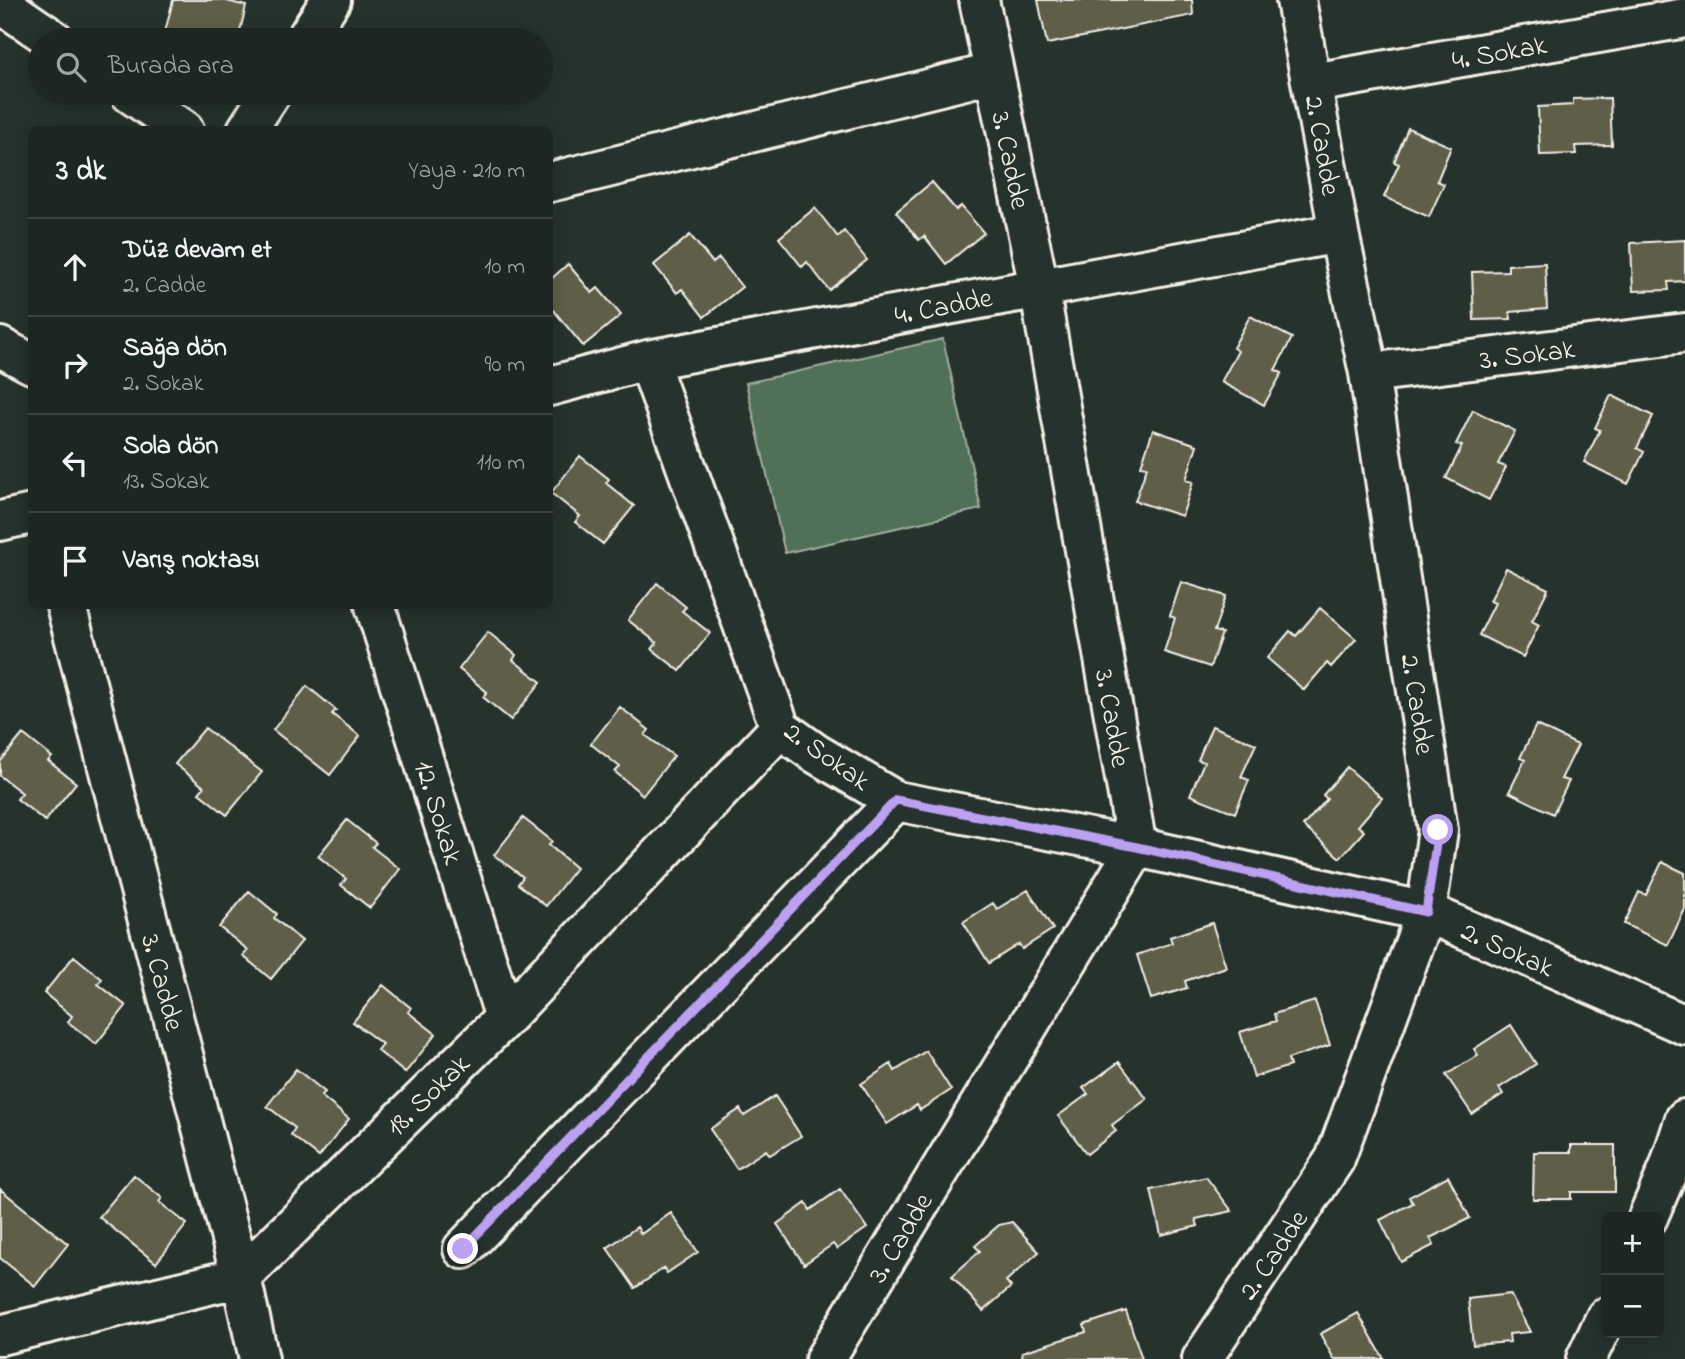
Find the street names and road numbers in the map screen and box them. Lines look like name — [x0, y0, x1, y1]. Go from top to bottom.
street label: 4. Sokak — [1449, 26, 1551, 83]
street label: 2. Cadde — [1292, 92, 1350, 199]
street label: 3. Cadde — [978, 108, 1039, 214]
street label: 4. Cadde — [891, 279, 996, 338]
street label: 3. Sokak — [1477, 330, 1578, 383]
street label: 2. Cadde — [1387, 651, 1444, 758]
street label: 3. Cadde — [1082, 666, 1139, 771]
street label: 2. Sokak — [774, 713, 878, 803]
street label: 12. Sokak — [401, 756, 472, 871]
street label: 2. Sokak — [1453, 913, 1560, 990]
street label: 3. Cadde — [128, 930, 193, 1036]
street label: 18. Sokak — [378, 1045, 481, 1147]
street label: 3. Cadde — [859, 1186, 945, 1292]
street label: 2. Cadde — [1230, 1202, 1320, 1309]

